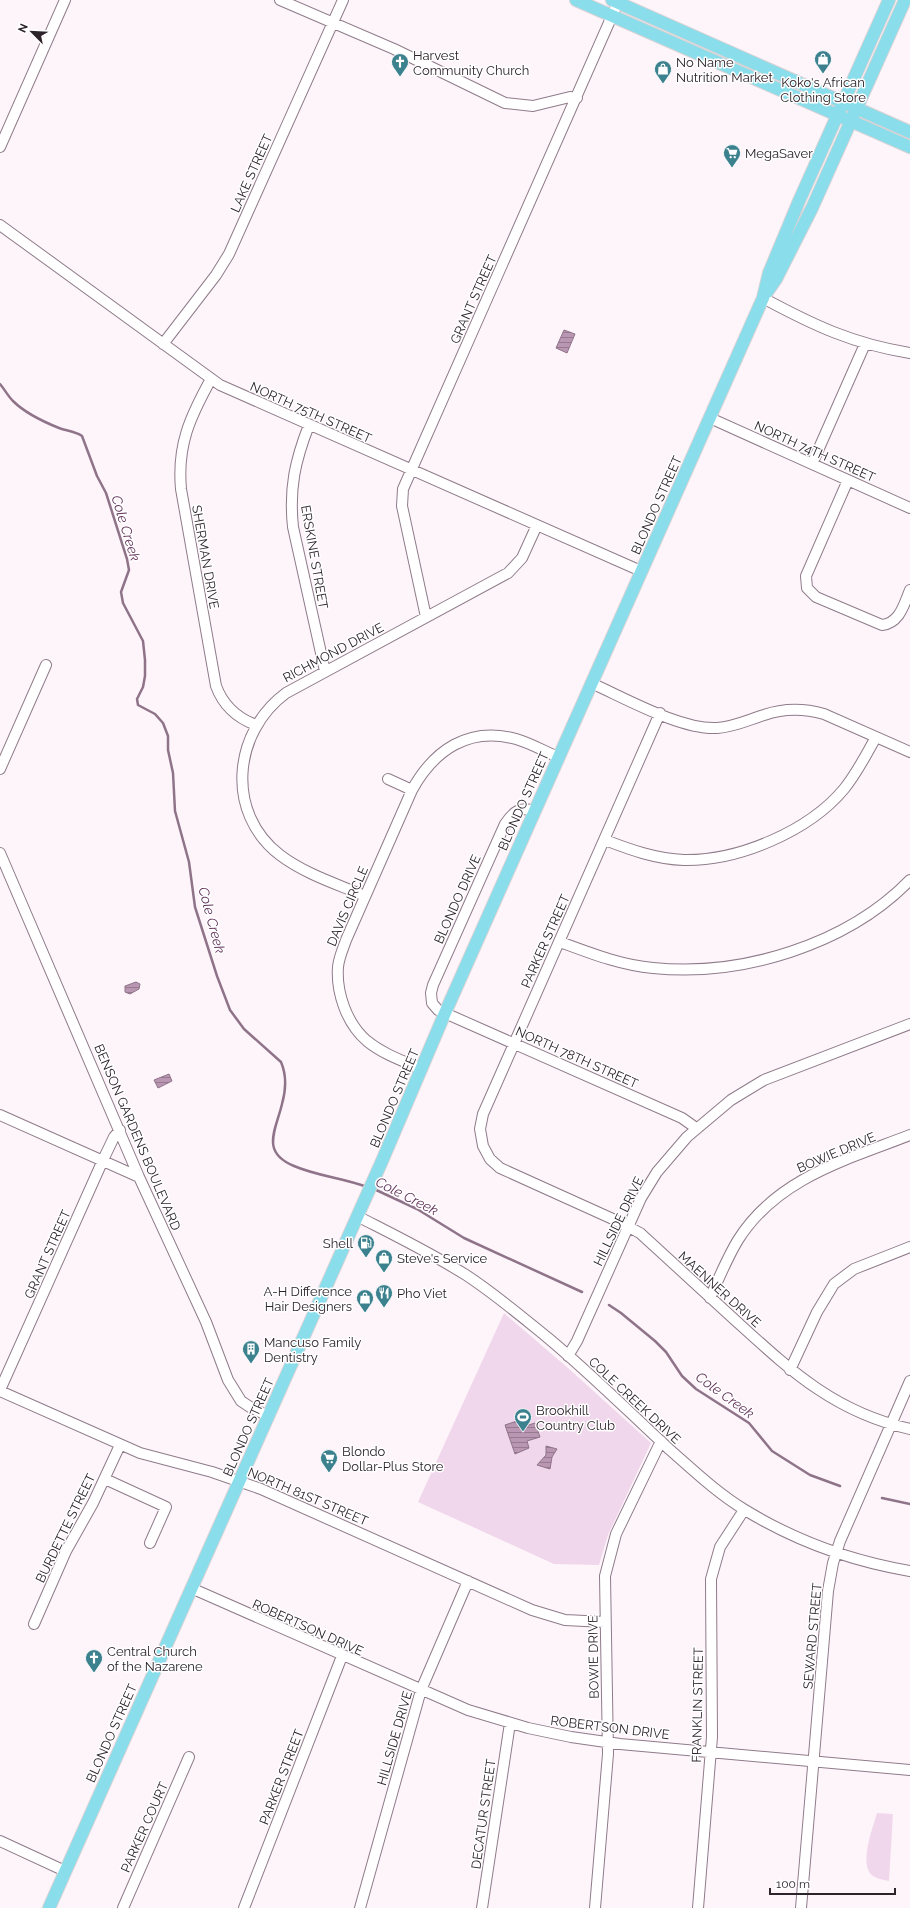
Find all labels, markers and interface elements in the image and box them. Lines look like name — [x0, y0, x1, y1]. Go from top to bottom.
north arrow — [12, 12, 52, 52]
text: N — [16, 22, 31, 35]
place label: Harvest Community Church — [413, 48, 529, 78]
shop icon: Koko's African Clothing Store — [813, 49, 833, 74]
church icon: Harvest Community Church — [390, 52, 410, 77]
place label: No Name Nutrition Market — [676, 55, 773, 85]
shop icon: No Name Nutrition Market — [653, 59, 673, 84]
place label: Koko's African Clothing Store — [780, 75, 866, 105]
street label: LAKE STREET — [228, 132, 275, 215]
supermarket icon: MegaSaver — [722, 143, 742, 168]
place label: MegaSaver — [745, 146, 813, 161]
street label: GRANT STREET — [447, 252, 500, 346]
street label: NORTH 75TH STREET — [248, 379, 374, 446]
street label: NORTH 74TH STREET — [752, 418, 878, 485]
street label: BLONDO STREET — [628, 454, 685, 557]
water label: Cole Creek — [108, 493, 144, 563]
street label: SHERMAN DRIVE — [189, 504, 222, 610]
street label: ERSKINE STREET — [298, 504, 331, 610]
street label: RICHMOND DRIVE — [280, 620, 386, 685]
street label: BLONDO STREET — [495, 750, 552, 853]
street label: BLONDO DRIVE — [431, 852, 484, 946]
street label: DAVIS CIRCLE — [324, 864, 371, 948]
water label: Cole Creek — [195, 885, 229, 955]
street label: PARKER STREET — [518, 892, 573, 990]
street label: NORTH 78TH STREET — [513, 1024, 640, 1091]
street label: BENSON GARDENS BOULEVARD — [91, 1042, 184, 1233]
street label: BLONDO STREET — [367, 1046, 422, 1150]
street label: BOWIE DRIVE — [795, 1129, 878, 1176]
water label: Cole Creek — [373, 1173, 441, 1219]
street label: HILLSIDE DRIVE — [590, 1174, 647, 1268]
street label: GRANT STREET — [21, 1207, 74, 1301]
fuel station icon: Shell — [356, 1233, 376, 1258]
place label: Shell — [323, 1236, 353, 1251]
shop icon: Steve's Service — [374, 1248, 394, 1273]
street label: MAENNER DRIVE — [675, 1248, 764, 1330]
place label: Steve's Service — [397, 1251, 488, 1266]
restaurant icon: Pho Viet — [374, 1283, 394, 1308]
place label: A-H Difference Hair Designers — [263, 1284, 352, 1314]
place label: Pho Viet — [397, 1286, 448, 1301]
shop icon: A-H Difference Hair Designers — [355, 1288, 375, 1313]
place label: Mancuso Family Dentistry — [264, 1335, 361, 1365]
building icon: Mancuso Family Dentistry — [241, 1339, 261, 1364]
street label: COLE CREEK DRIVE — [586, 1354, 684, 1447]
water label: Cole Creek — [693, 1369, 758, 1422]
street label: BLONDO STREET — [220, 1376, 277, 1479]
place label: Brookhill Country Club — [536, 1403, 615, 1433]
sports icon: Brookhill Country Club — [513, 1407, 533, 1432]
place label: Blondo Dollar-Plus Store — [342, 1444, 444, 1474]
supermarket icon: Blondo Dollar-Plus Store — [319, 1448, 339, 1473]
street label: NORTH 81ST STREET — [245, 1464, 370, 1529]
street label: BURDETTE STREET — [33, 1471, 98, 1585]
street label: SEWARD STREET — [800, 1582, 825, 1690]
street label: ROBERTSON DRIVE — [250, 1596, 366, 1659]
street label: BOWIE DRIVE — [585, 1615, 602, 1699]
place label: Central Church of the Nazarene — [107, 1644, 203, 1674]
street label: FRANKLIN STREET — [689, 1647, 706, 1763]
church icon: Central Church of the Nazarene — [84, 1648, 104, 1673]
street label: BLONDO STREET — [83, 1682, 140, 1785]
street label: HILLSIDE DRIVE — [374, 1689, 415, 1787]
street label: ROBERTSON DRIVE — [550, 1713, 670, 1742]
street label: PARKER STREET — [256, 1727, 307, 1827]
street label: DECATUR STREET — [468, 1758, 499, 1870]
street label: PARKER COURT — [118, 1780, 171, 1875]
scale bar — [770, 1870, 895, 1896]
text: 100 m — [776, 1877, 810, 1891]

